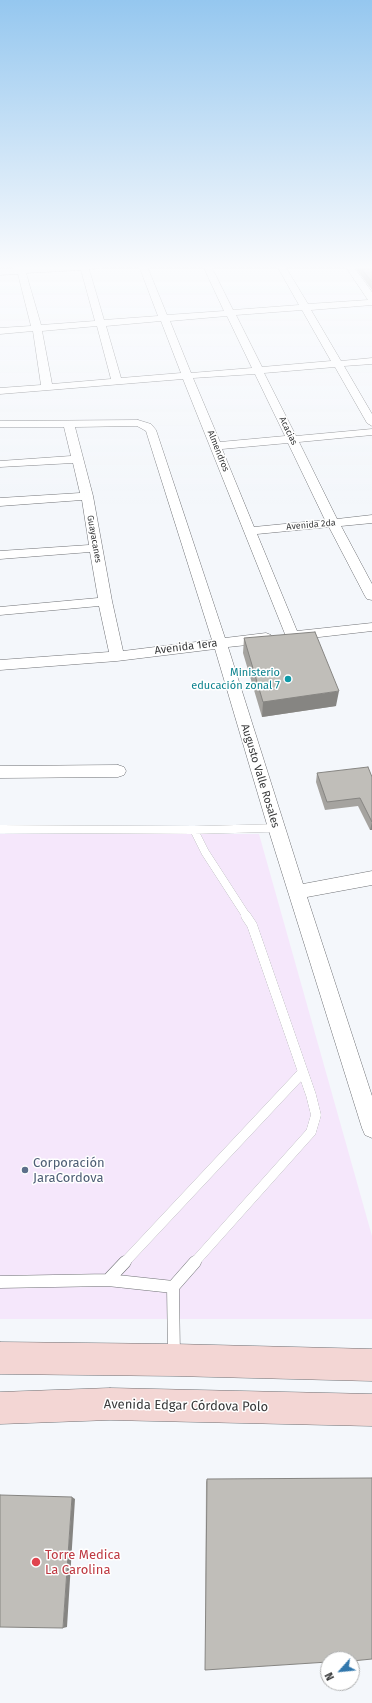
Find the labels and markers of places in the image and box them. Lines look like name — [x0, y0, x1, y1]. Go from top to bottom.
place label: Ministerio educación zonal 7 — [191, 666, 280, 692]
marker: Ministerio educación zonal 7 — [283, 674, 293, 684]
place label: Corporación JaraCordova — [33, 1155, 105, 1186]
marker: Corporación JaraCordova — [20, 1165, 30, 1175]
place label: Torre Medica La Carolina — [45, 1547, 121, 1578]
marker: Torre Medica La Carolina — [30, 1556, 42, 1568]

